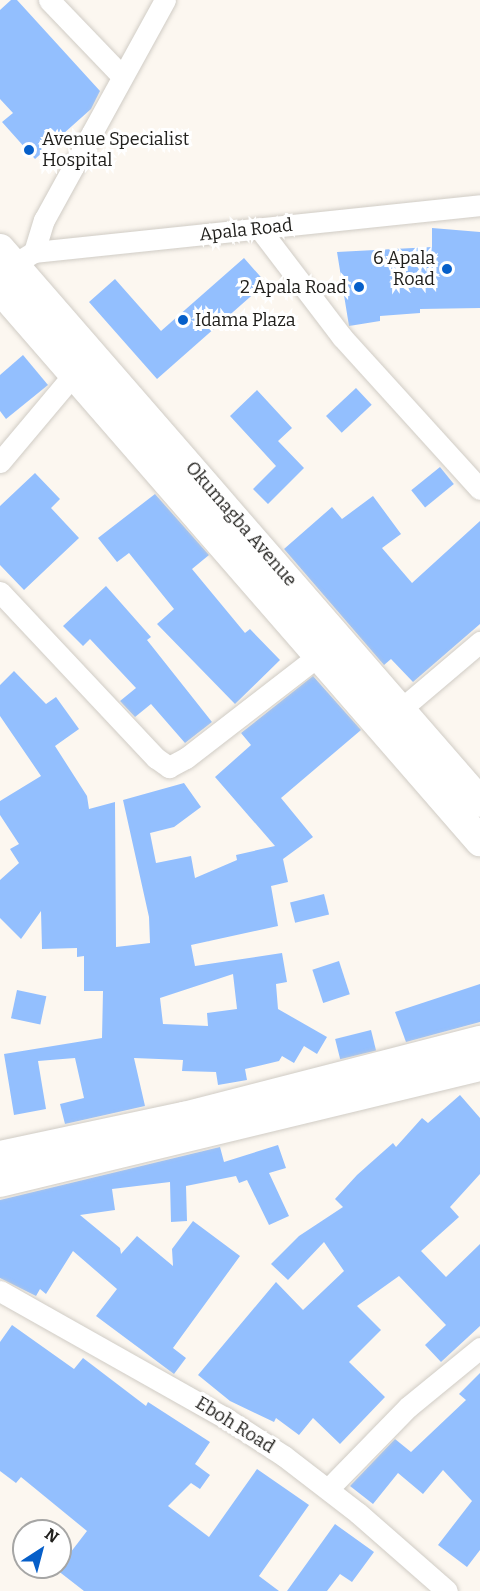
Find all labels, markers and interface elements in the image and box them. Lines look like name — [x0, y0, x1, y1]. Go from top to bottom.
place label: Avenue Specialist Hospital — [42, 129, 189, 172]
marker: Avenue Specialist Hospital — [20, 141, 38, 159]
street label: Apala Road — [198, 214, 294, 246]
place label: 6 Apala Road — [373, 248, 435, 290]
marker: 6 Apala Road — [440, 262, 454, 276]
place label: 2 Apala Road — [240, 276, 347, 298]
marker: 2 Apala Road — [352, 280, 366, 294]
place label: Idama Plaza — [195, 309, 296, 331]
marker: Idama Plaza — [176, 313, 190, 327]
street label: Okumagba Avenue — [181, 457, 301, 591]
street label: Eboh Road — [192, 1392, 278, 1458]
north arrow — [12, 1519, 72, 1579]
text: N — [41, 1524, 62, 1547]

